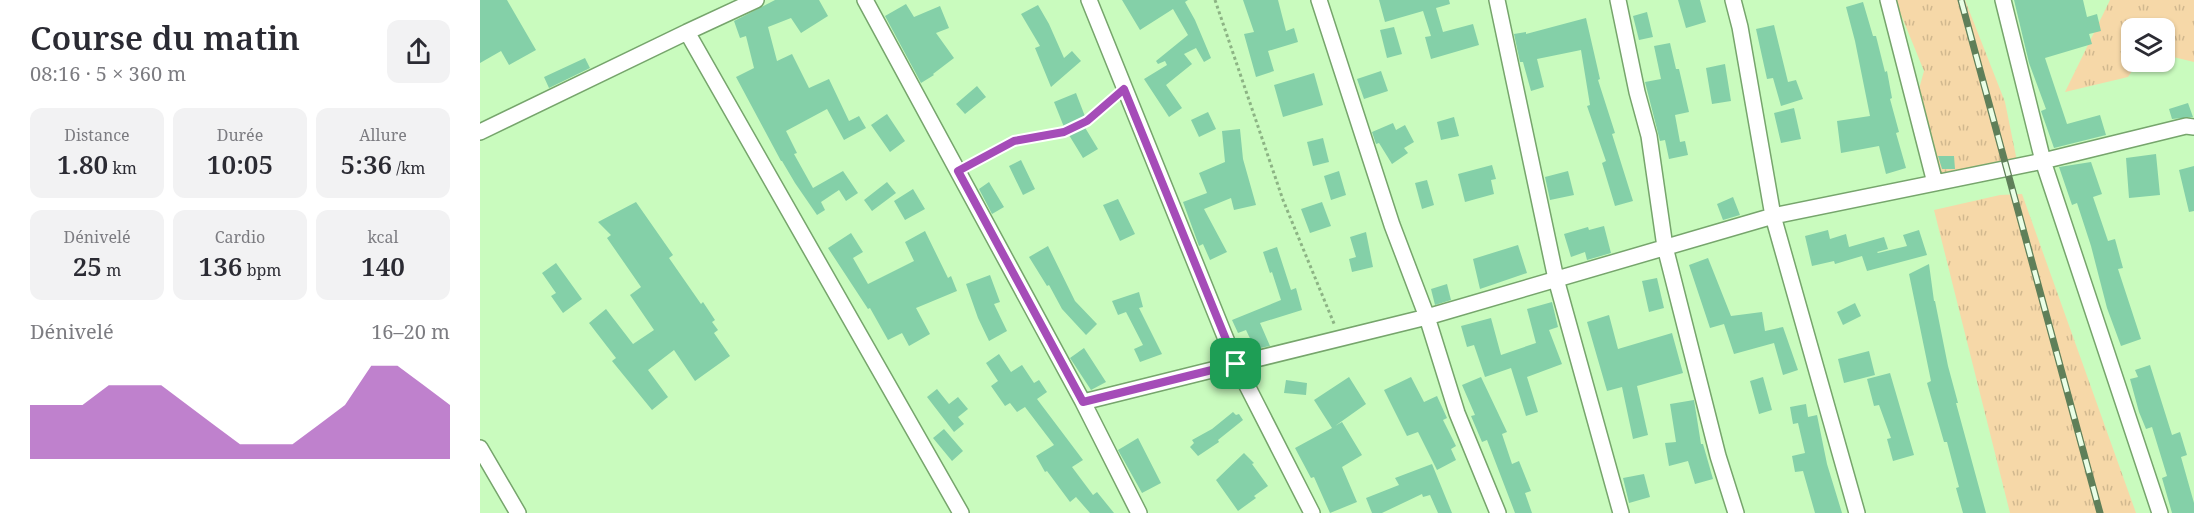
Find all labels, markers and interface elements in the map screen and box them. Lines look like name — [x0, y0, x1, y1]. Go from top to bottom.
text: Course du matin — [30, 15, 300, 60]
map controls — [2121, 18, 2175, 72]
button: layers — [2121, 18, 2175, 72]
button: share — [387, 20, 450, 83]
text: 08:16 · 5 × 360 m — [30, 60, 186, 87]
text: Distance — [64, 124, 130, 146]
text: Durée — [217, 124, 263, 146]
text: Allure — [359, 124, 407, 146]
text: 1.80 — [57, 146, 108, 182]
text: 10:05 — [207, 146, 273, 182]
text: 5:36 — [341, 146, 392, 182]
text: km — [108, 157, 137, 179]
text: /km — [392, 157, 425, 179]
text: Dénivelé — [64, 226, 130, 248]
text: Cardio — [215, 226, 265, 248]
text: kcal — [368, 226, 398, 248]
text: 25 — [73, 248, 102, 284]
text: 136 — [199, 248, 242, 284]
text: 140 — [361, 248, 405, 284]
text: m — [102, 259, 121, 281]
text: bpm — [242, 259, 281, 281]
text: Dénivelé — [30, 318, 114, 345]
text: 16–20 m — [371, 318, 450, 345]
pin — [1210, 338, 1261, 389]
icon: arrive — [1219, 347, 1252, 380]

